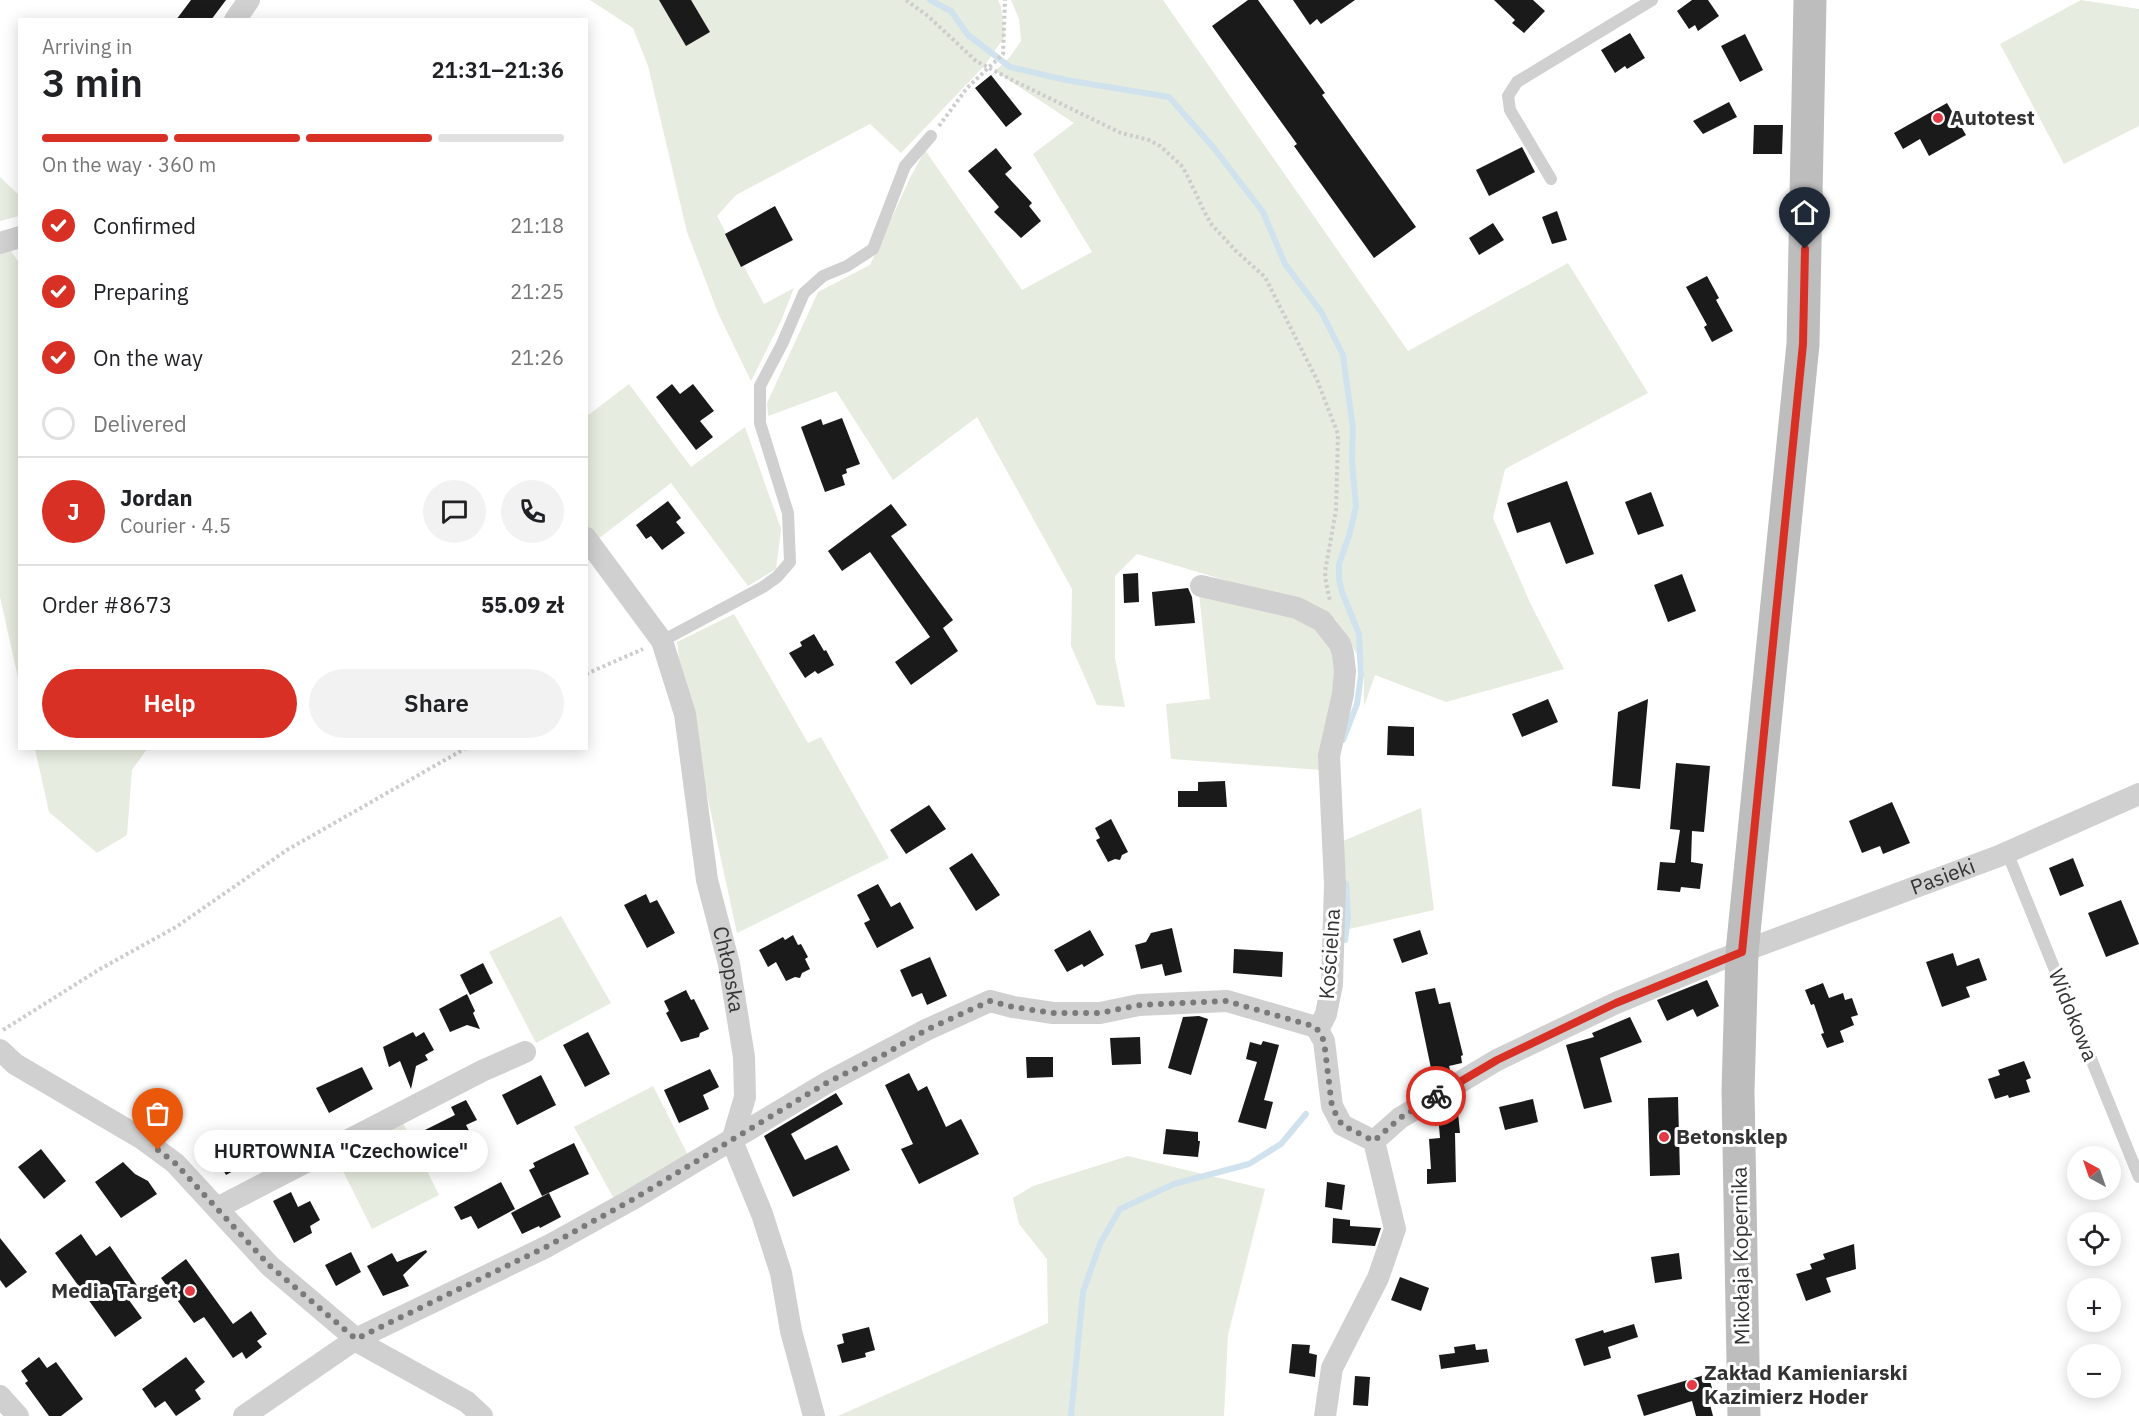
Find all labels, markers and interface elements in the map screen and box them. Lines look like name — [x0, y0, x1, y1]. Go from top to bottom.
text: Arriving in — [42, 33, 132, 60]
text: 21:31–21:36 — [431, 55, 564, 84]
text: 3 min — [42, 57, 143, 108]
place label: Autotest — [1950, 103, 2035, 131]
marker: Autotest — [1931, 111, 1945, 125]
text: On the way · 360 m — [42, 151, 216, 178]
pin — [1779, 187, 1830, 249]
icon: home — [1788, 196, 1821, 229]
icon: check — [42, 209, 75, 242]
text: Confirmed — [93, 211, 196, 240]
text: 21:18 — [510, 212, 564, 239]
icon: check — [42, 275, 75, 308]
text: Preparing — [93, 277, 188, 306]
text: 21:25 — [510, 278, 564, 305]
icon: check — [42, 341, 75, 374]
text: On the way — [93, 343, 203, 372]
text: 21:26 — [510, 344, 564, 371]
text: Delivered — [93, 409, 187, 438]
button: chat — [423, 480, 486, 543]
button: phone — [501, 480, 564, 543]
text: Jordan — [120, 483, 193, 512]
text: J — [67, 497, 80, 526]
text: Courier · 4.5 — [120, 512, 231, 539]
text: Order #8673 — [42, 590, 172, 619]
text: 55.09 zł — [481, 590, 564, 619]
button: Help — [42, 669, 297, 738]
button: Share — [309, 669, 564, 738]
street label: Pasieki — [1906, 851, 1979, 901]
street label: Kościelna — [1312, 908, 1346, 1000]
street label: Chłopska — [707, 923, 752, 1014]
street label: Widokowa — [2043, 964, 2105, 1065]
courier — [1406, 1066, 1466, 1126]
icon: bike — [1420, 1080, 1453, 1113]
pin — [132, 1088, 183, 1150]
icon: bag — [141, 1097, 174, 1130]
place label: Betonsklep — [1676, 1122, 1788, 1150]
callout: HURTOWNIA "Czechowice" — [194, 1129, 488, 1171]
marker: Betonsklep — [1657, 1130, 1671, 1144]
text: HURTOWNIA "Czechowice" — [214, 1137, 468, 1164]
north arrow — [2067, 1146, 2121, 1200]
map controls — [2067, 1146, 2121, 1398]
street label: Mikołaja Kopernika — [1724, 1167, 1756, 1346]
button: locate — [2067, 1212, 2121, 1266]
place label: Media Target — [51, 1276, 178, 1304]
button: + — [2067, 1278, 2121, 1332]
marker: Media Target — [183, 1284, 197, 1298]
button: − — [2067, 1344, 2121, 1398]
place label: Zakład Kamieniarski Kazimierz Hoder — [1704, 1358, 1908, 1410]
marker: Zakład Kamieniarski Kazimierz Hoder — [1685, 1378, 1699, 1392]

